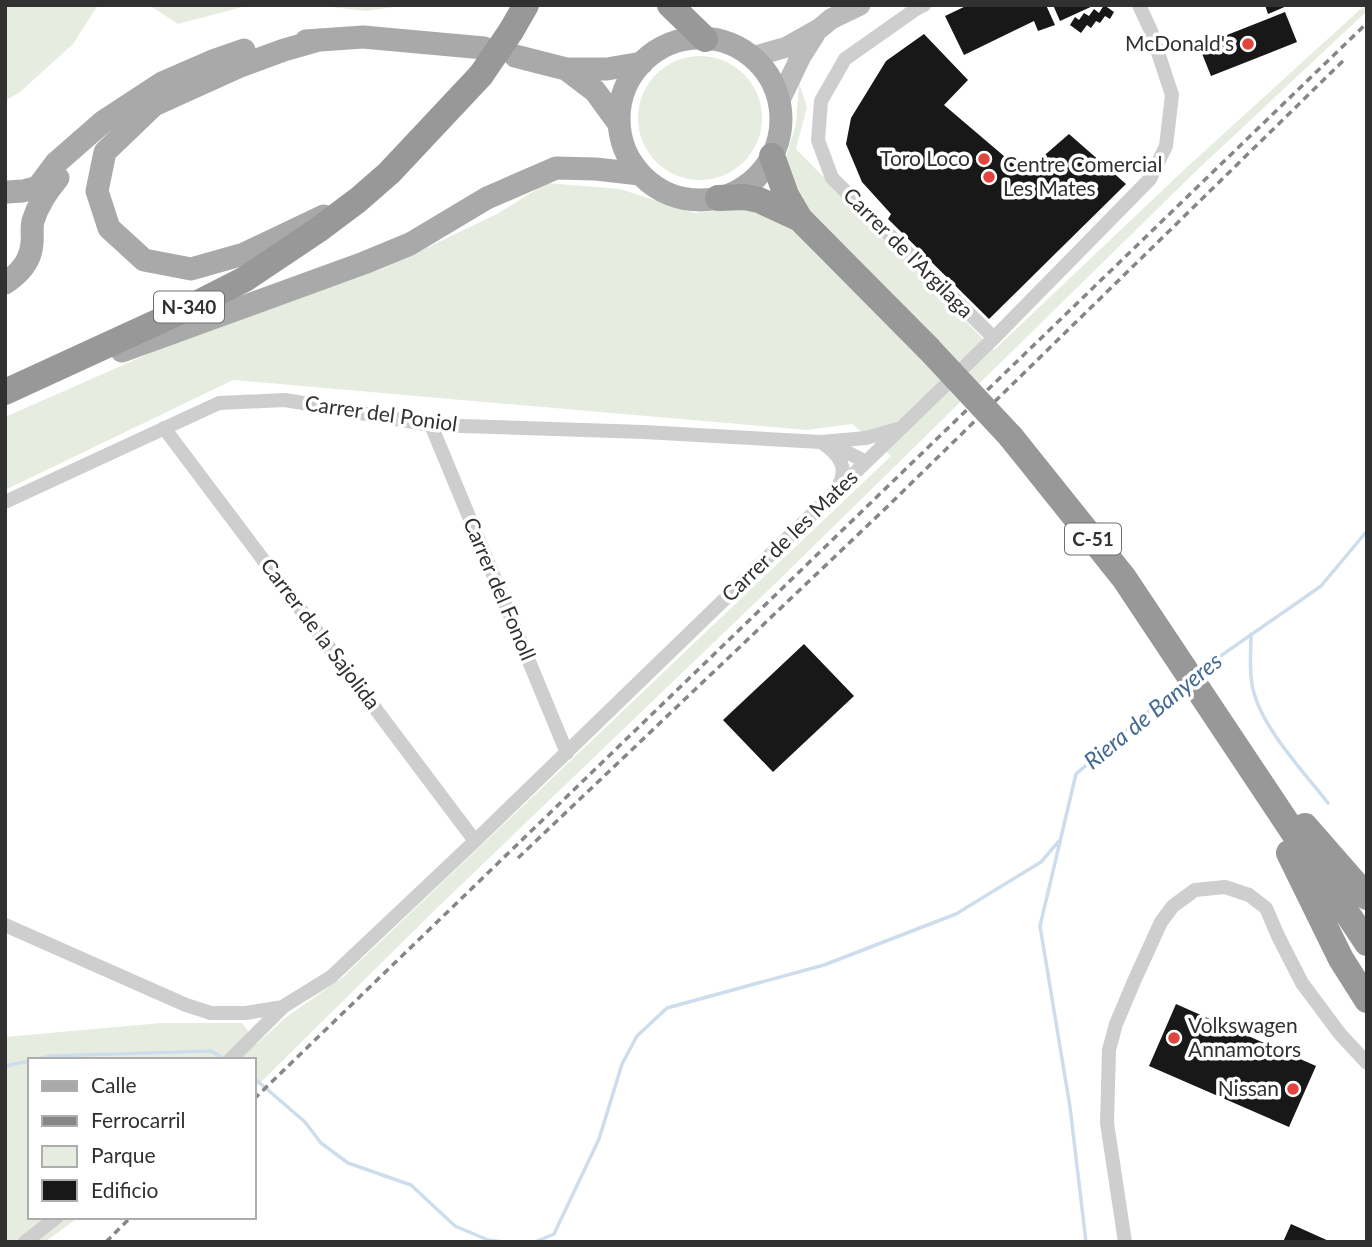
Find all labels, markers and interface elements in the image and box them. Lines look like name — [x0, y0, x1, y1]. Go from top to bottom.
place label: McDonald's — [1125, 30, 1234, 55]
marker: McDonald's — [1240, 36, 1256, 52]
place label: Toro Loco — [880, 145, 970, 170]
marker: Toro Loco — [976, 151, 992, 167]
place label: Centre Comercial Les Mates — [1003, 151, 1162, 200]
marker: Centre Comercial Les Mates — [981, 169, 997, 185]
street label: Carrer de l'Argilaga — [839, 182, 979, 322]
road number: N-340 — [154, 292, 224, 322]
street label: Carrer del Poniol — [303, 389, 459, 436]
street label: Carrer de les Mates — [716, 464, 862, 606]
street label: Carrer del Fonoll — [459, 513, 542, 664]
road number: C-51 — [1065, 524, 1121, 554]
street label: Carrer de la Sajolida — [256, 553, 386, 714]
water label: Riera de Banyeres — [1078, 646, 1227, 774]
place label: Volkswagen Annamotors — [1188, 1012, 1301, 1061]
marker: Volkswagen Annamotors — [1166, 1030, 1182, 1046]
legend — [28, 1058, 256, 1219]
text: Calle — [91, 1072, 136, 1097]
place label: Nissan — [1218, 1075, 1279, 1100]
marker: Nissan — [1285, 1081, 1301, 1097]
text: Ferrocarril — [91, 1107, 186, 1132]
text: Parque — [91, 1142, 156, 1167]
text: Edificio — [91, 1177, 159, 1202]

